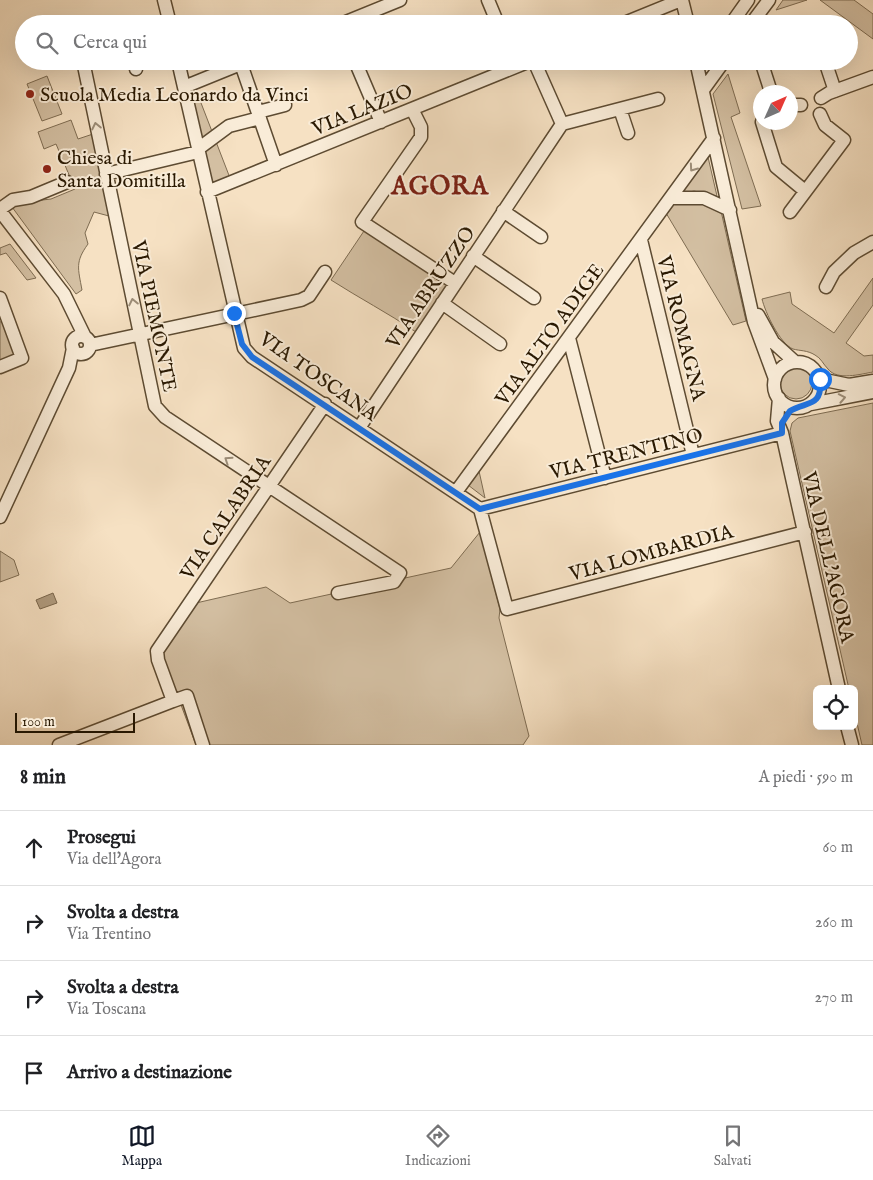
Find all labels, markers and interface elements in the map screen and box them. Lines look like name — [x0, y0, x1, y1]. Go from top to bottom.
search box — [15, 15, 858, 70]
icon: search — [33, 29, 61, 57]
text: Cerca qui — [73, 31, 147, 55]
street label: VIA LAZIO — [308, 79, 417, 142]
place label: Scuola Media Leonardo da Vinci — [40, 83, 309, 108]
north arrow — [753, 85, 798, 130]
marker: Scuola Media Leonardo da Vinci — [24, 88, 36, 100]
one-way arrow — [91, 121, 102, 130]
place label: Chiesa di Santa Domitilla — [57, 146, 186, 194]
one-way arrow — [690, 162, 699, 172]
marker: Chiesa di Santa Domitilla — [41, 163, 53, 175]
district label: AGORA — [390, 171, 489, 203]
street label: VIA ABRUZZO — [381, 222, 481, 355]
street label: VIA PIEMONTE — [125, 237, 182, 394]
street label: VIA ROMAGNA — [650, 252, 711, 404]
street label: VIA ALTO ADIGE — [490, 259, 610, 412]
one-way arrow — [128, 298, 139, 307]
route end — [223, 302, 246, 325]
street label: VIA TOSCANA — [253, 327, 383, 428]
route start — [809, 368, 832, 391]
one-way arrow — [837, 393, 846, 403]
street label: VIA TRENTINO — [546, 423, 706, 486]
street label: VIA CALABRIA — [175, 450, 278, 586]
one-way arrow — [224, 457, 234, 466]
street label: VIA DELL'AGORA — [795, 468, 860, 646]
street label: VIA LOMBARDIA — [566, 519, 737, 588]
map controls — [813, 685, 858, 730]
button: locate — [813, 685, 858, 730]
scale bar — [15, 710, 135, 733]
text: 100 m — [22, 713, 55, 731]
text: 8 min — [20, 764, 66, 791]
text: A piedi · 590 m — [759, 768, 853, 788]
text: Prosegui — [67, 826, 136, 850]
icon: ahead — [20, 834, 48, 862]
text: 60 m — [823, 838, 853, 858]
text: Via dell'Agora — [67, 850, 161, 870]
text: Svolta a destra — [67, 901, 179, 925]
icon: right — [20, 909, 48, 937]
text: 260 m — [815, 913, 853, 933]
text: Via Trentino — [67, 925, 151, 945]
text: Svolta a destra — [67, 976, 179, 1000]
icon: right — [20, 984, 48, 1012]
text: 270 m — [814, 988, 853, 1008]
text: Via Toscana — [67, 1000, 146, 1020]
icon: arrive — [20, 1059, 48, 1087]
text: Arrivo a destinazione — [67, 1061, 232, 1085]
tab: Mappa — [122, 1122, 162, 1170]
tab: Indicazioni — [405, 1122, 471, 1170]
tab: Salvati — [714, 1122, 751, 1170]

